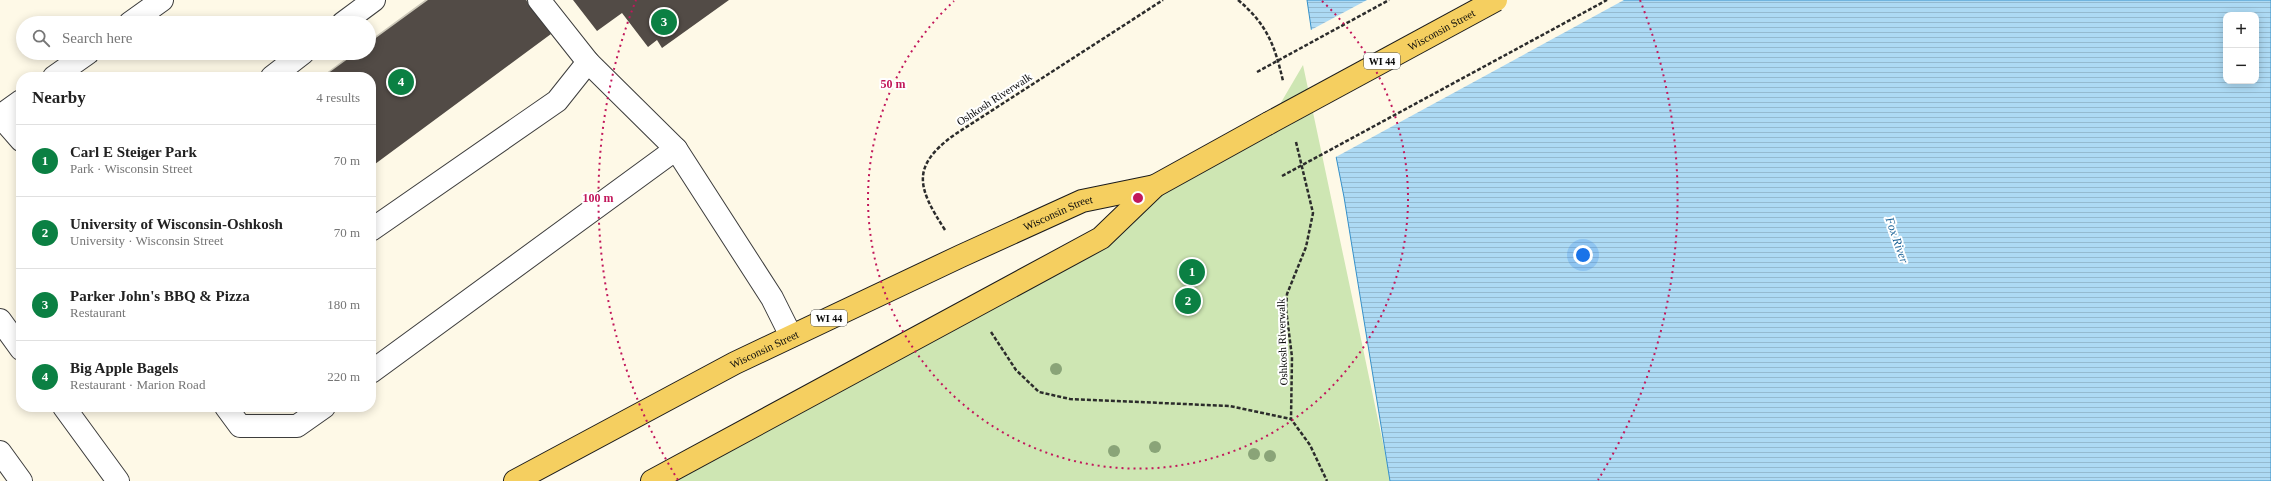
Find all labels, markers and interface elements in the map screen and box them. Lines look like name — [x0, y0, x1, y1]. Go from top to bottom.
pin: 3 — [651, 7, 677, 37]
street label: Wisconsin Street — [1406, 7, 1477, 53]
map controls — [2223, 12, 2259, 84]
button: + — [2223, 12, 2259, 48]
search box — [16, 16, 376, 60]
icon: search — [30, 27, 52, 49]
text: Search here — [62, 30, 132, 46]
button: − — [2223, 48, 2259, 84]
road number: WI 44 — [1364, 53, 1400, 69]
pin: 4 — [388, 67, 414, 97]
street label: Oshkosh Riverwalk — [954, 70, 1034, 128]
text: 50 m — [881, 77, 906, 91]
text: Nearby — [32, 88, 86, 107]
text: 4 results — [316, 90, 360, 105]
text: Carl E Steiger Park — [70, 144, 197, 160]
text: 1 — [42, 153, 48, 168]
text: 70 m — [334, 153, 360, 168]
text: Park · Wisconsin Street — [70, 161, 192, 176]
text: 100 m — [583, 191, 614, 205]
centre of rings — [1131, 191, 1145, 205]
street label: Wisconsin Street — [1021, 193, 1094, 233]
water label: Fox River — [1882, 214, 1911, 265]
text: University of Wisconsin-Oshkosh — [70, 216, 283, 232]
text: 2 — [42, 225, 48, 240]
text: 70 m — [334, 225, 360, 240]
text: University · Wisconsin Street — [70, 233, 223, 248]
your location — [1573, 245, 1593, 265]
pin: 1 — [1179, 257, 1205, 287]
pin: 2 — [1175, 286, 1201, 316]
text: Parker John's BBQ & Pizza — [70, 288, 250, 304]
text: 3 — [42, 297, 48, 312]
text: 180 m — [327, 297, 360, 312]
street label: Oshkosh Riverwalk — [1274, 298, 1290, 386]
text: Restaurant — [70, 305, 126, 320]
road number: WI 44 — [811, 310, 847, 326]
street label: Wisconsin Street — [728, 328, 800, 371]
text: Big Apple Bagels — [70, 360, 178, 376]
text: 4 — [42, 369, 48, 384]
text: 220 m — [327, 369, 360, 384]
text: Restaurant · Marion Road — [70, 377, 205, 392]

